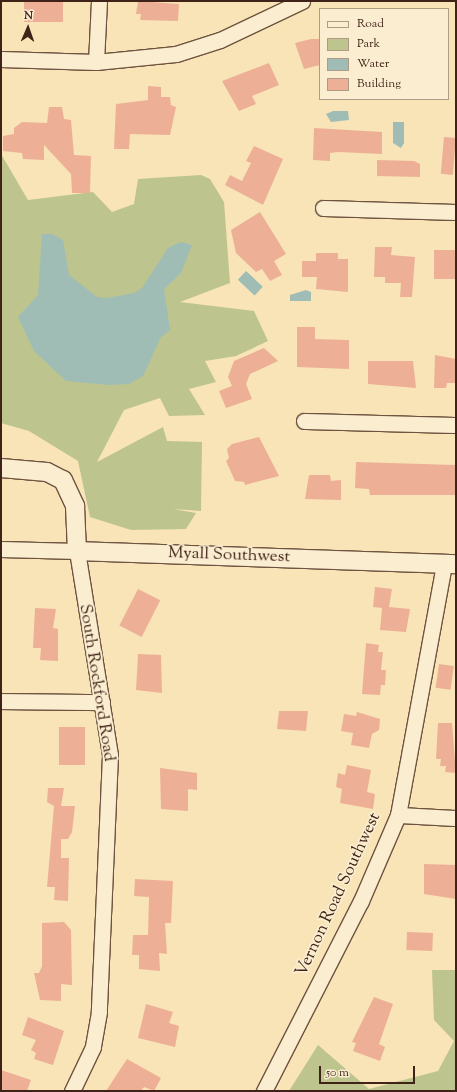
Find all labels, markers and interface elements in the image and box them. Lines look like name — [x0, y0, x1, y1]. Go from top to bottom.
north arrow — [8, 8, 48, 48]
text: N — [24, 8, 33, 24]
legend — [319, 8, 449, 100]
text: Road — [357, 15, 384, 33]
text: Park — [357, 35, 380, 53]
text: Water — [357, 55, 389, 73]
text: Building — [357, 75, 401, 93]
street label: Myall Southwest — [168, 544, 290, 568]
street label: South Rockford Road — [73, 603, 119, 763]
street label: Vernon Road Southwest — [292, 810, 386, 980]
scale bar — [321, 1058, 417, 1084]
text: 50 m — [326, 1064, 349, 1082]

